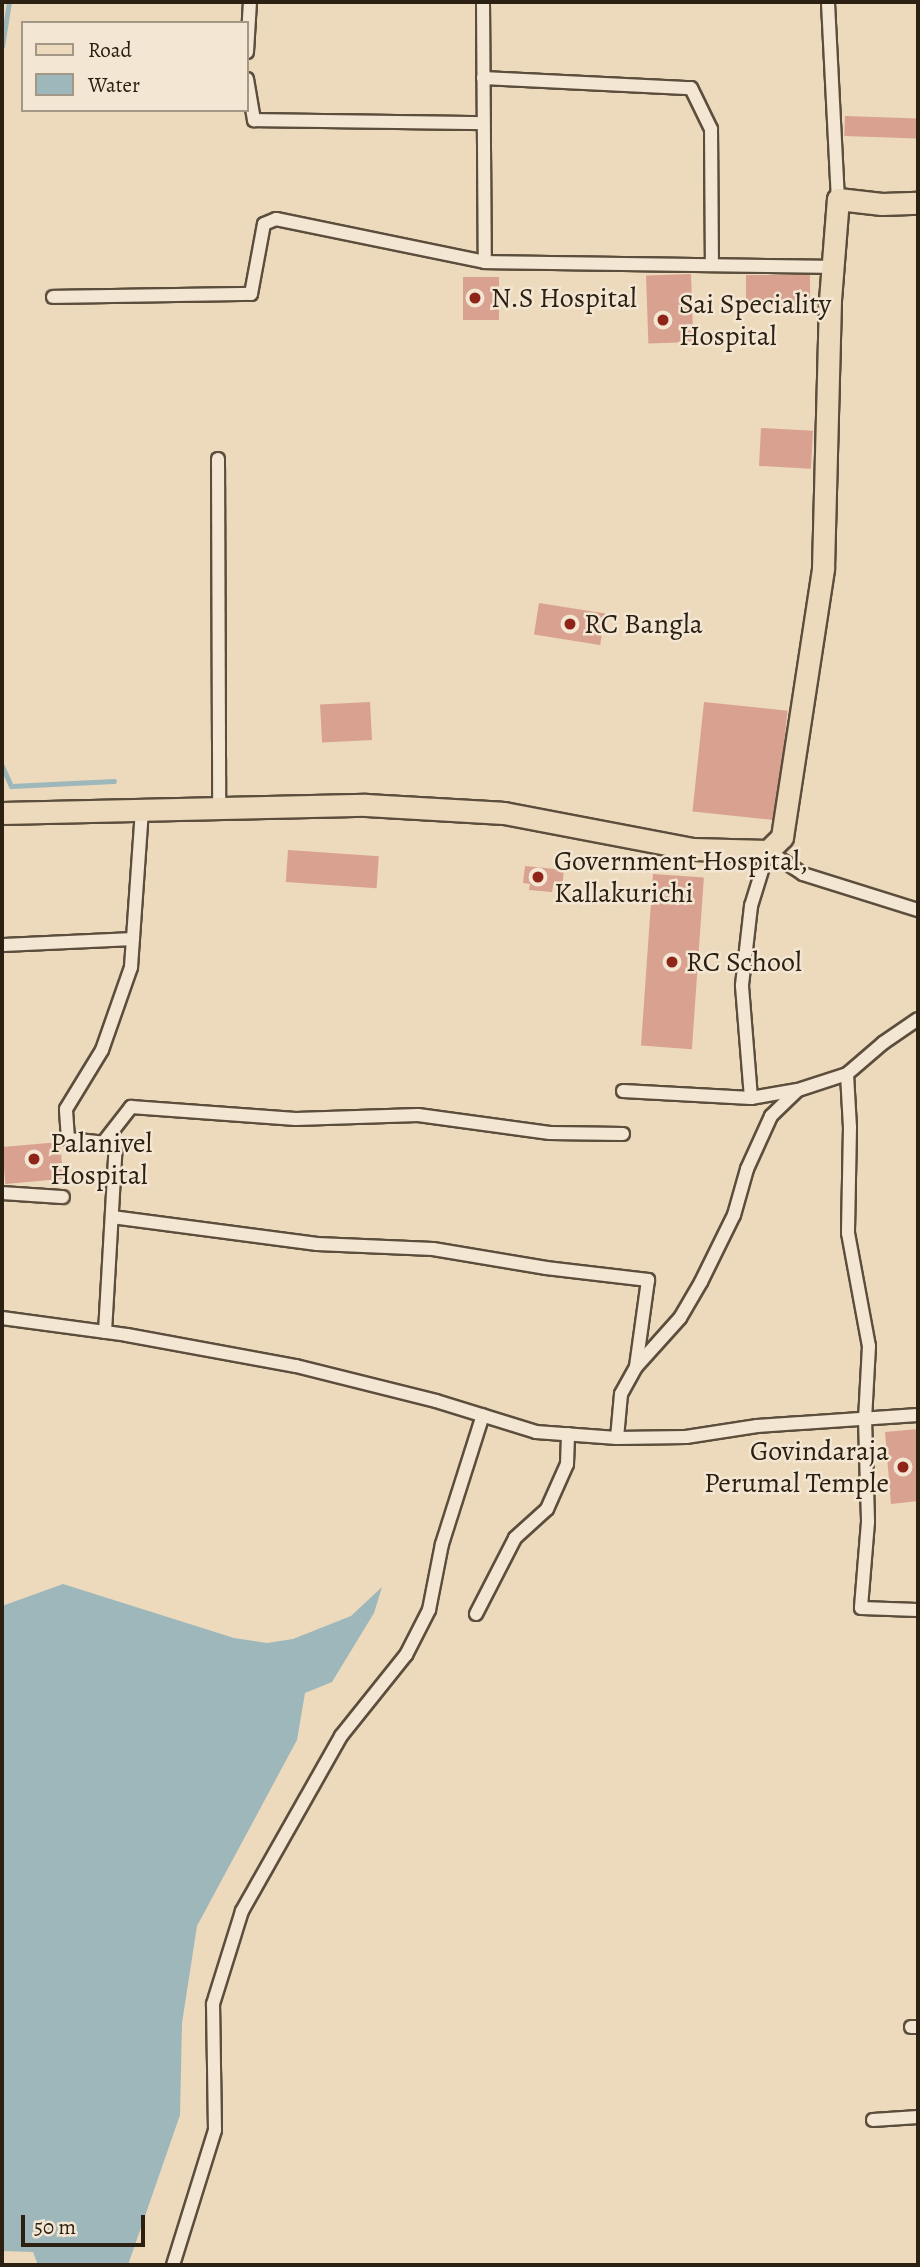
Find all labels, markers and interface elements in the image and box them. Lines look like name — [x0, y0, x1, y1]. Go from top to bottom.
legend — [21, 21, 248, 112]
text: Road — [88, 36, 132, 64]
text: Water — [88, 71, 140, 99]
place label: N.S Hospital — [491, 281, 637, 315]
place label: Sai Speciality Hospital — [679, 287, 831, 353]
marker: N.S Hospital — [465, 288, 485, 308]
marker: Sai Speciality Hospital — [653, 310, 673, 330]
place label: RC Bangla — [584, 607, 703, 641]
marker: RC Bangla — [562, 616, 578, 632]
place label: Government Hospital, Kallakurichi — [554, 844, 808, 910]
marker: Government Hospital, Kallakurichi — [528, 867, 548, 887]
place label: RC School — [686, 945, 802, 979]
marker: RC School — [664, 954, 680, 970]
place label: Palanivel Hospital — [50, 1126, 152, 1192]
marker: Palanivel Hospital — [24, 1149, 44, 1169]
place label: Govindaraja Perumal Temple — [704, 1434, 889, 1500]
marker: Govindaraja Perumal Temple — [895, 1459, 911, 1475]
scale bar — [24, 2200, 149, 2244]
text: 50 m — [34, 2213, 76, 2241]

